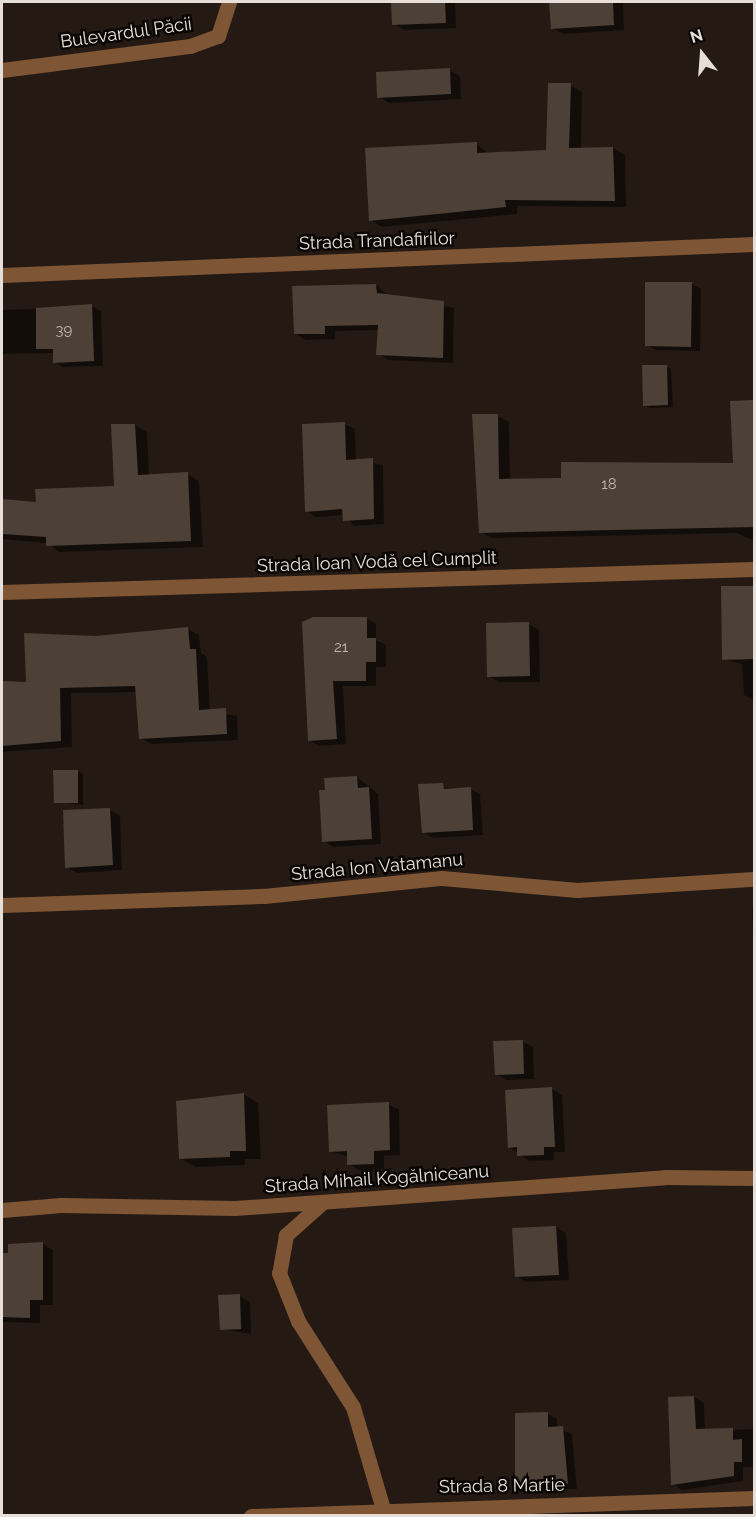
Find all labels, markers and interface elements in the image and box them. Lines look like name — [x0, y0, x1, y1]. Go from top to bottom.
street label: Bulevardul Păcii — [59, 13, 193, 53]
north arrow — [672, 24, 732, 84]
text: N — [688, 25, 705, 47]
street label: Strada Trandafirilor — [298, 227, 456, 255]
house number: 39 — [56, 322, 72, 340]
house number: 18 — [601, 476, 617, 494]
street label: Strada Ioan Vodă cel Cumplit — [256, 547, 498, 577]
house number: 21 — [334, 639, 348, 657]
street label: Strada Ion Vatamanu — [290, 849, 464, 885]
street label: Strada Mihail Kogălniceanu — [264, 1160, 490, 1198]
street label: Strada 8 Martie — [439, 1474, 565, 1498]

